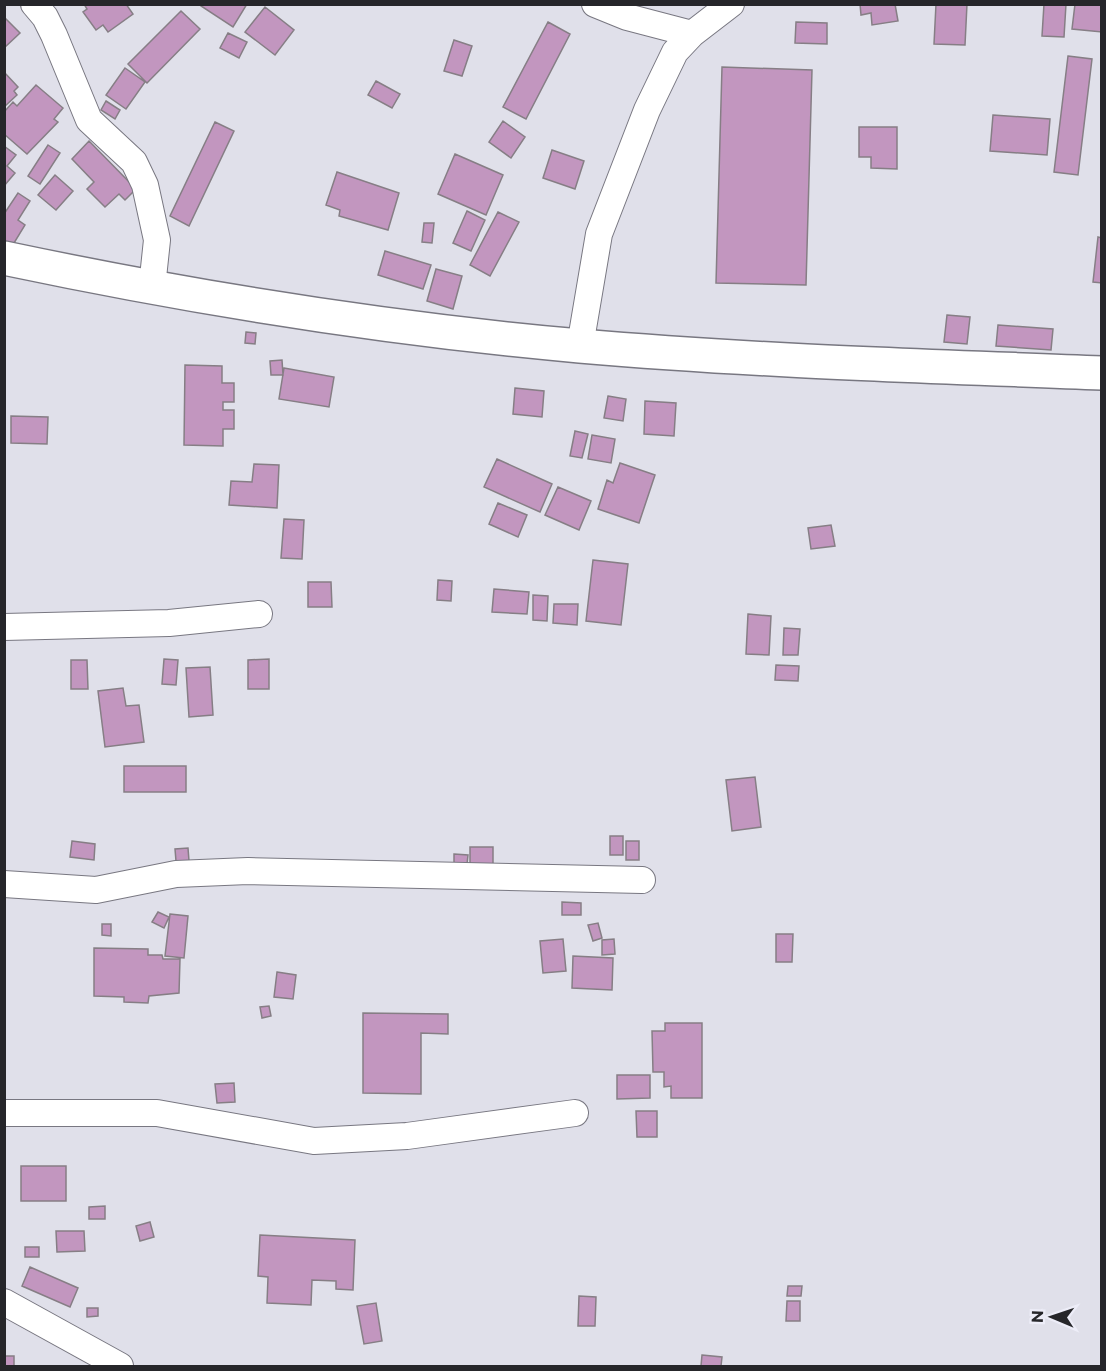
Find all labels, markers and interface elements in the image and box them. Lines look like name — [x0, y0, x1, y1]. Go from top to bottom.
north arrow — [1022, 1287, 1082, 1347]
text: N — [1028, 1310, 1047, 1323]

